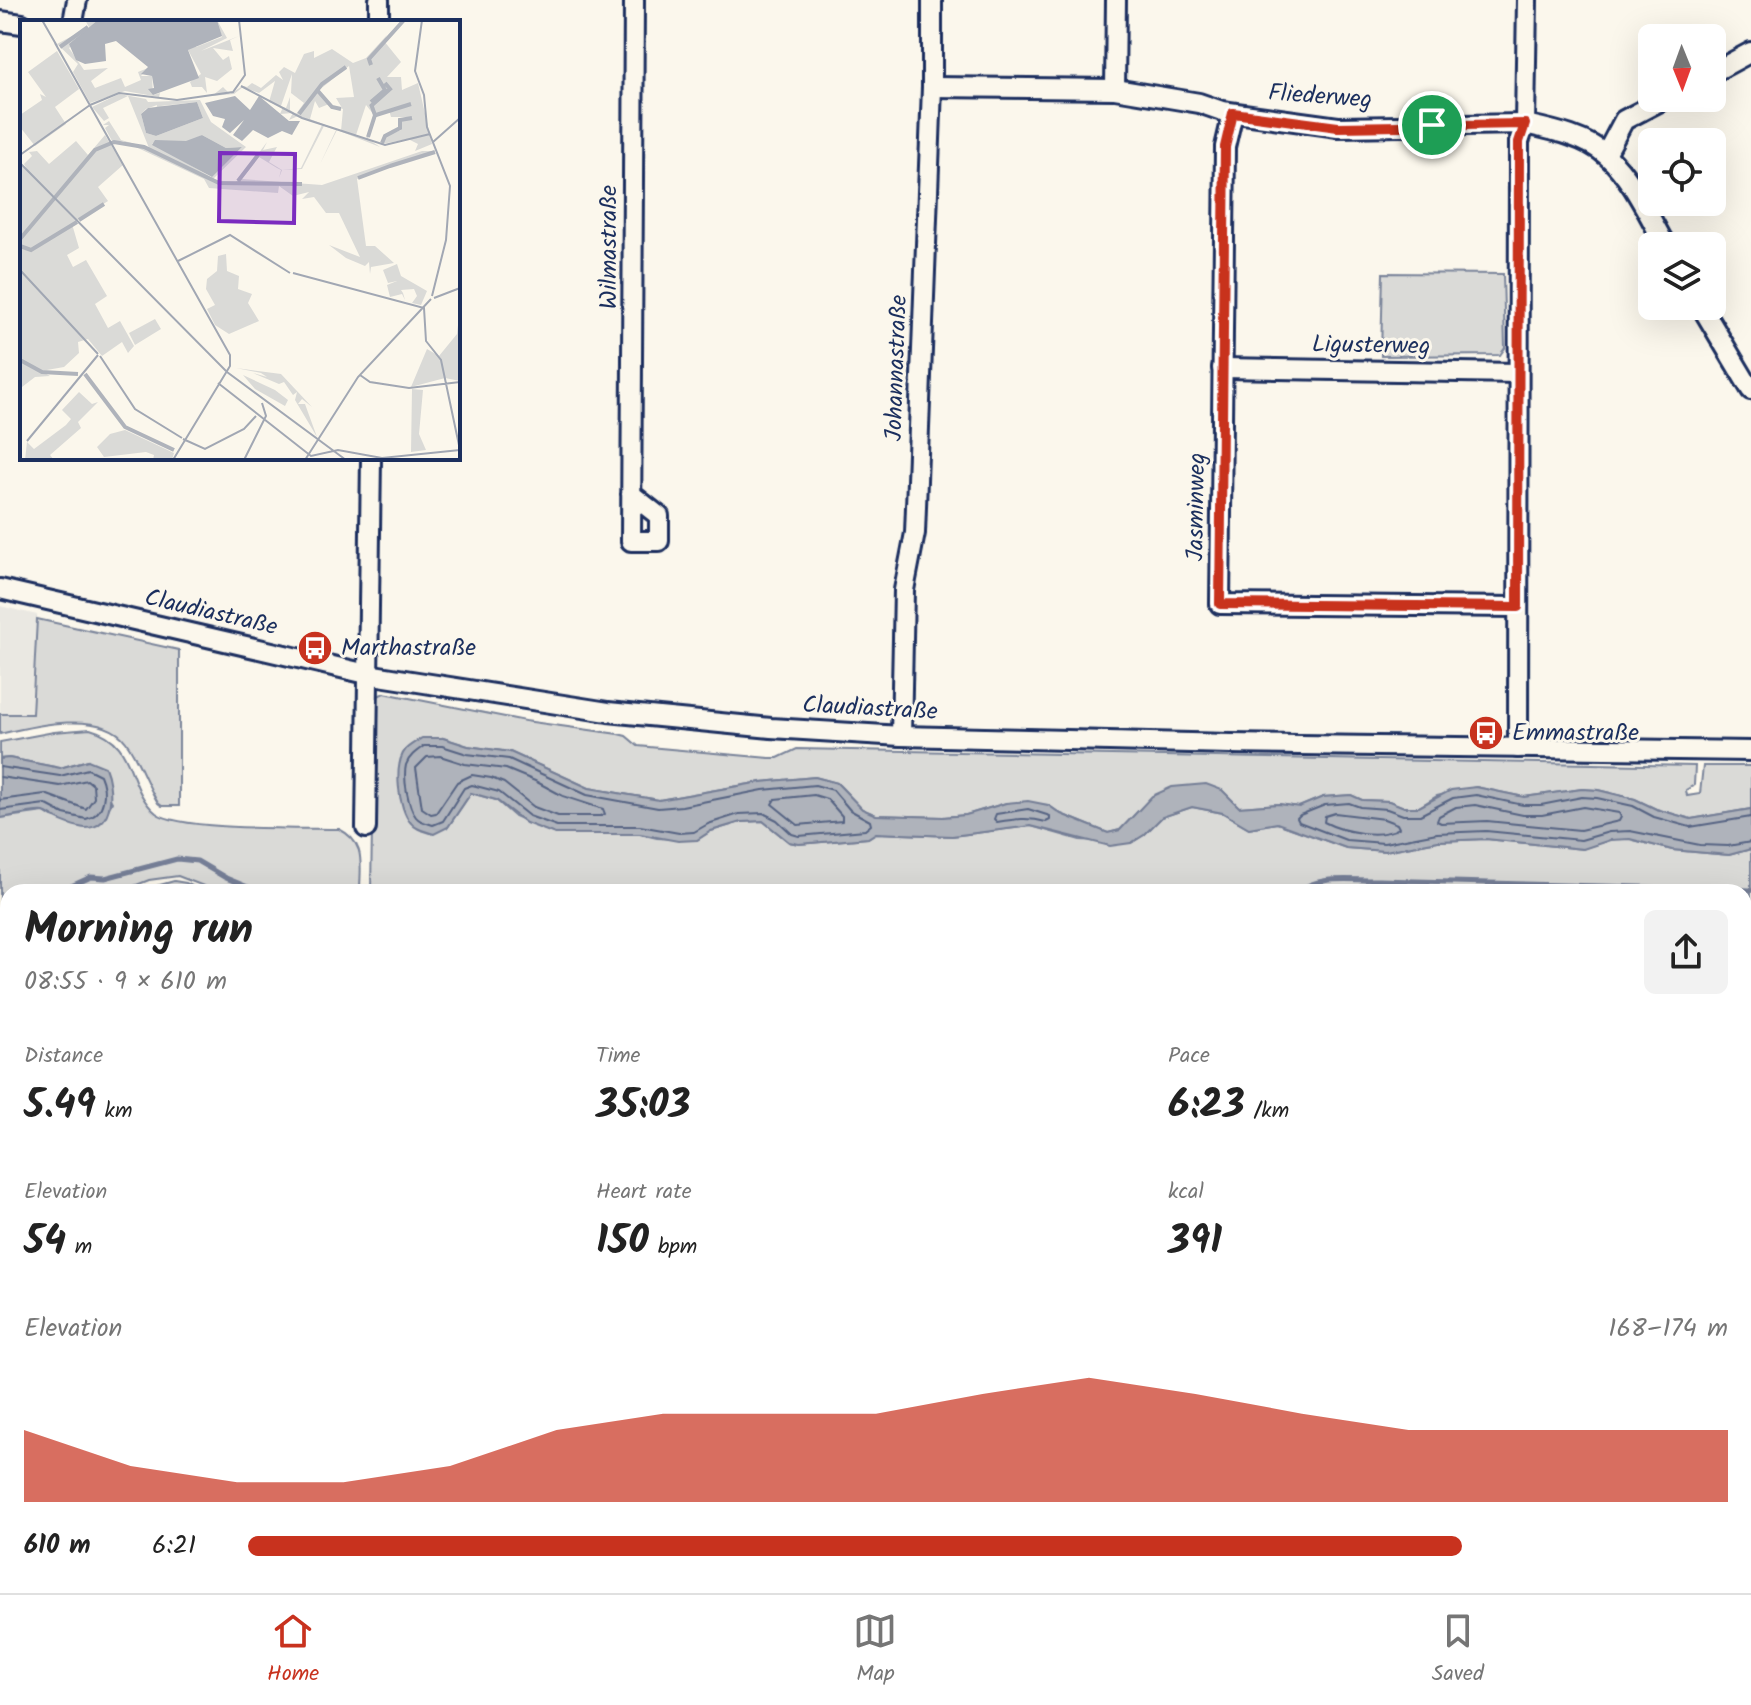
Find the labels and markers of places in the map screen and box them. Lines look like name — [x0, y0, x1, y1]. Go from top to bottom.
pin — [1398, 91, 1466, 159]
bus stop icon: Marthastraße — [296, 629, 334, 667]
place label: Marthastraße — [341, 629, 476, 668]
bus stop icon: Emmastraße — [1467, 714, 1505, 752]
place label: Emmastraße — [1512, 714, 1639, 753]

